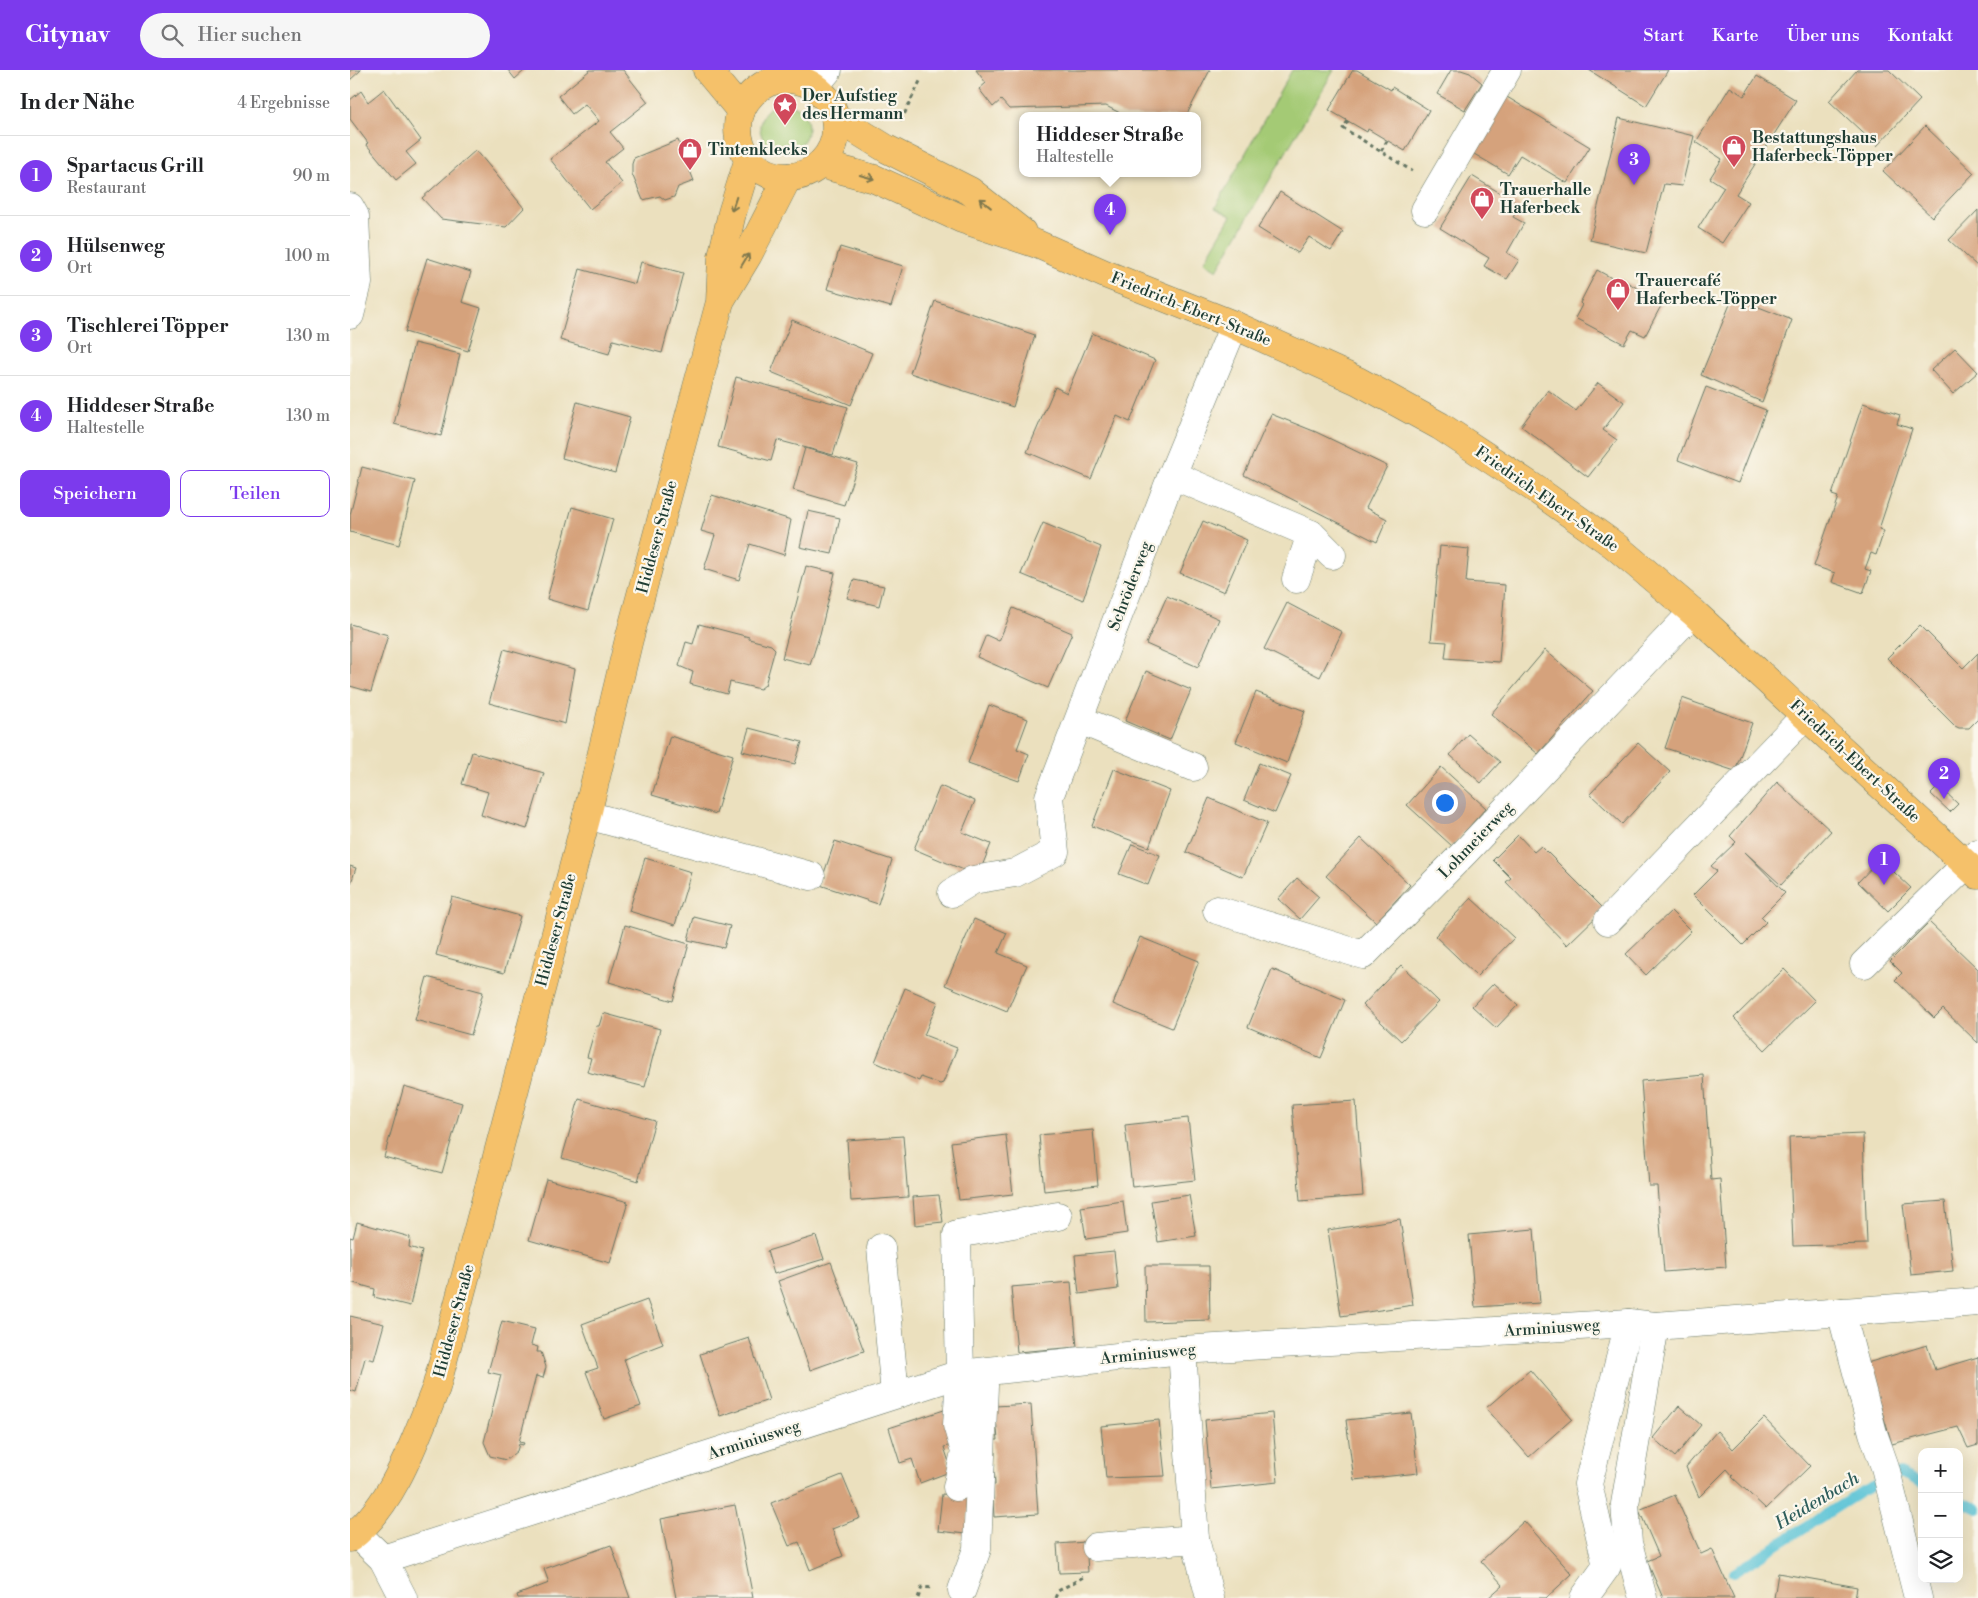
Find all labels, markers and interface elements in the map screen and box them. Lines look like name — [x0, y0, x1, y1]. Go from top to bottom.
search box — [140, 13, 490, 58]
text: Citynav — [25, 20, 110, 50]
icon: search — [158, 21, 186, 49]
text: Hier suchen — [198, 23, 302, 47]
text: Start — [1643, 24, 1684, 47]
text: Karte — [1712, 24, 1759, 47]
text: Über uns — [1787, 24, 1860, 47]
text: Kontakt — [1888, 24, 1953, 47]
place label: Der Aufstieg des Hermann — [802, 86, 903, 124]
text: In der Nähe — [20, 90, 135, 116]
place icon: Der Aufstieg des Hermann — [772, 92, 798, 126]
text: 4 Ergebnisse — [237, 93, 330, 113]
popup — [1019, 112, 1201, 177]
text: Hiddeser Straße — [1036, 123, 1184, 147]
place label: Bestattungshaus Haferbeck-Töpper — [1752, 128, 1893, 166]
shop icon: Bestattungshaus Haferbeck-Töpper — [1721, 134, 1747, 168]
shop icon: Tintenklecks — [677, 137, 703, 171]
place label: Tintenklecks — [708, 140, 808, 160]
pin: 3 — [1618, 144, 1650, 185]
text: Haltestelle — [1036, 147, 1114, 167]
text: Spartacus Grill — [67, 154, 204, 178]
text: 1 — [32, 166, 40, 186]
text: 90 m — [292, 166, 330, 186]
one-way arrow — [859, 172, 875, 182]
text: Restaurant — [67, 178, 146, 198]
place label: Trauerhalle Haferbeck — [1500, 180, 1592, 218]
shop icon: Trauerhalle Haferbeck — [1469, 186, 1495, 220]
pin: 4 — [1094, 194, 1126, 235]
one-way arrow — [729, 196, 739, 212]
one-way arrow — [979, 197, 992, 208]
text: Hülsenweg — [67, 234, 165, 258]
text: 2 — [31, 246, 41, 266]
text: 100 m — [285, 246, 330, 266]
one-way arrow — [740, 254, 750, 268]
text: Ort — [67, 258, 93, 278]
street label: Friedrich-Ebert-Straße — [1108, 268, 1274, 350]
place label: Trauercafé Haferbeck-Töpper — [1636, 271, 1777, 309]
shop icon: Trauercafé Haferbeck-Töpper — [1605, 277, 1631, 311]
text: Tischlerei Töpper — [67, 314, 229, 338]
text: 3 — [31, 326, 41, 346]
text: 130 m — [286, 326, 330, 346]
text: Ort — [67, 338, 93, 358]
text: Hiddeser Straße — [67, 394, 214, 418]
text: 4 — [31, 406, 41, 426]
text: 130 m — [286, 406, 330, 426]
text: Haltestelle — [67, 418, 145, 438]
street label: Friedrich-Ebert-Straße — [1471, 442, 1623, 556]
button: Speichern — [20, 470, 170, 517]
button: Teilen — [180, 470, 330, 517]
street label: Hiddeser Straße — [632, 478, 682, 596]
street label: Schröderweg — [1104, 538, 1157, 634]
street label: Friedrich-Ebert-Straße — [1786, 695, 1924, 827]
pin: 2 — [1928, 758, 1960, 799]
your location — [1432, 790, 1458, 816]
street label: Lohmeierweg — [1434, 797, 1518, 883]
pin: 1 — [1868, 844, 1900, 885]
street label: Hiddeser Straße — [531, 871, 581, 989]
street label: Hiddeser Straße — [429, 1262, 479, 1380]
street label: Arminiusweg — [1502, 1315, 1601, 1341]
street label: Arminiusweg — [1098, 1339, 1198, 1369]
street label: Arminiusweg — [704, 1415, 803, 1465]
map controls — [1918, 1448, 1963, 1583]
button: + — [1918, 1448, 1963, 1493]
water label: Heidenbach — [1770, 1466, 1864, 1536]
button: − — [1918, 1493, 1963, 1538]
button: layers — [1918, 1538, 1963, 1583]

